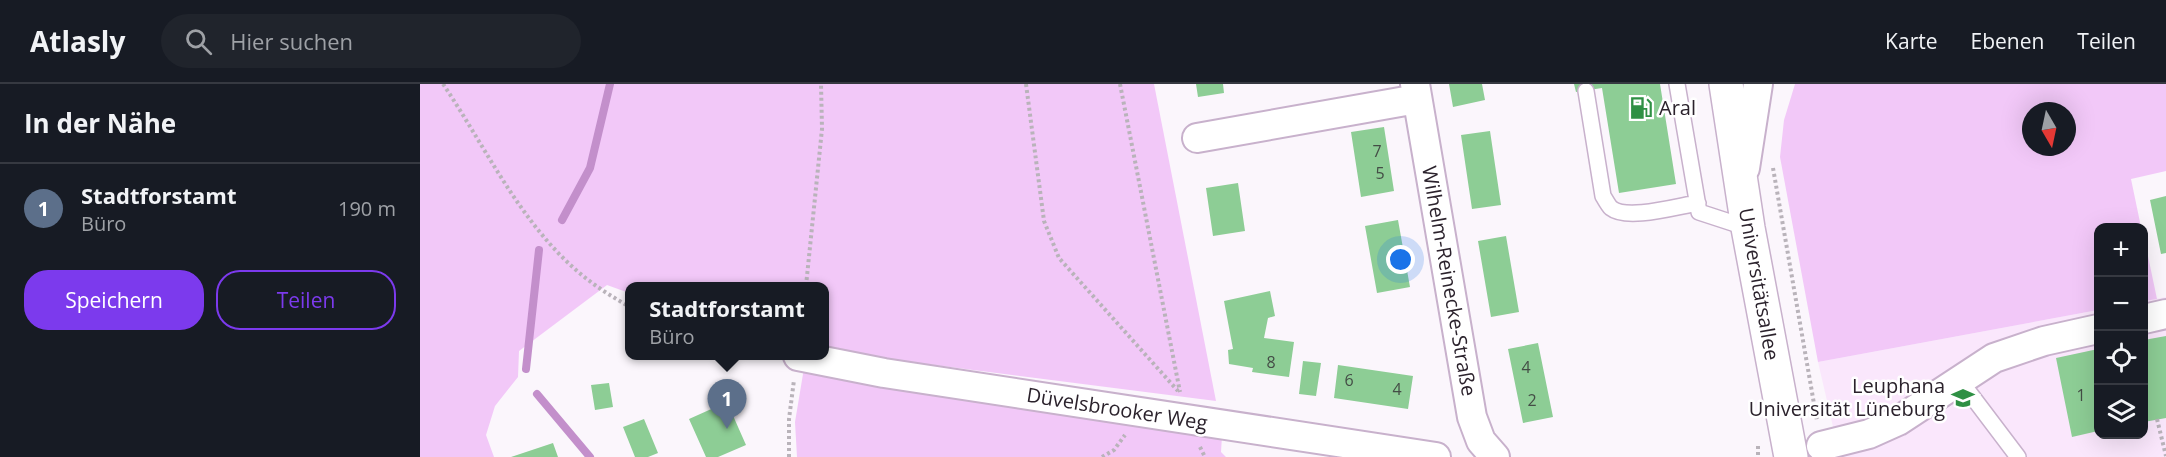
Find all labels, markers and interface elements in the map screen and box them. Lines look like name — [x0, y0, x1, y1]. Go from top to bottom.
search box — [161, 14, 581, 68]
text: Atlasly — [30, 22, 125, 60]
icon: search — [182, 25, 215, 58]
text: Hier suchen — [230, 26, 353, 56]
text: Karte — [1885, 27, 1938, 55]
text: Ebenen — [1971, 27, 2044, 55]
text: Teilen — [2077, 27, 2136, 55]
place label: Aral — [1659, 94, 1696, 121]
fuel station icon: Aral — [1628, 95, 1654, 121]
north arrow — [2022, 102, 2076, 156]
text: In der Nähe — [24, 105, 176, 141]
house number: 7 — [1372, 140, 1382, 162]
house number: 5 — [1375, 162, 1385, 184]
street label: Wilhelm-Reinecke-Straße — [1416, 164, 1483, 398]
text: Stadtforstamt — [81, 180, 236, 210]
text: 1 — [38, 195, 49, 222]
text: 190 m — [338, 195, 396, 222]
street label: Universitätsallee — [1733, 206, 1786, 362]
text: Büro — [81, 210, 126, 237]
map controls — [2094, 223, 2148, 439]
button: + — [2094, 223, 2148, 277]
your location — [1386, 245, 1415, 274]
button: Speichern — [24, 270, 204, 330]
button: Teilen — [216, 270, 396, 330]
button: − — [2094, 277, 2148, 331]
popup — [625, 282, 829, 360]
text: Stadtforstamt — [649, 293, 805, 323]
text: Büro — [649, 323, 695, 350]
button: locate — [2094, 331, 2148, 385]
house number: 8 — [1266, 351, 1276, 373]
house number: 4 — [1521, 356, 1531, 378]
house number: 6 — [1344, 369, 1354, 391]
place label: Leuphana Universität Lüneburg — [1749, 372, 1945, 422]
house number: 4 — [1392, 378, 1402, 400]
pin: 1 — [708, 380, 746, 429]
street label: Düvelsbrooker Weg — [1025, 381, 1210, 436]
house number: 1 — [2076, 384, 2086, 406]
school or university icon: Leuphana Universität Lüneburg — [1950, 385, 1976, 411]
button: layers — [2094, 385, 2148, 439]
house number: 2 — [1527, 389, 1537, 411]

